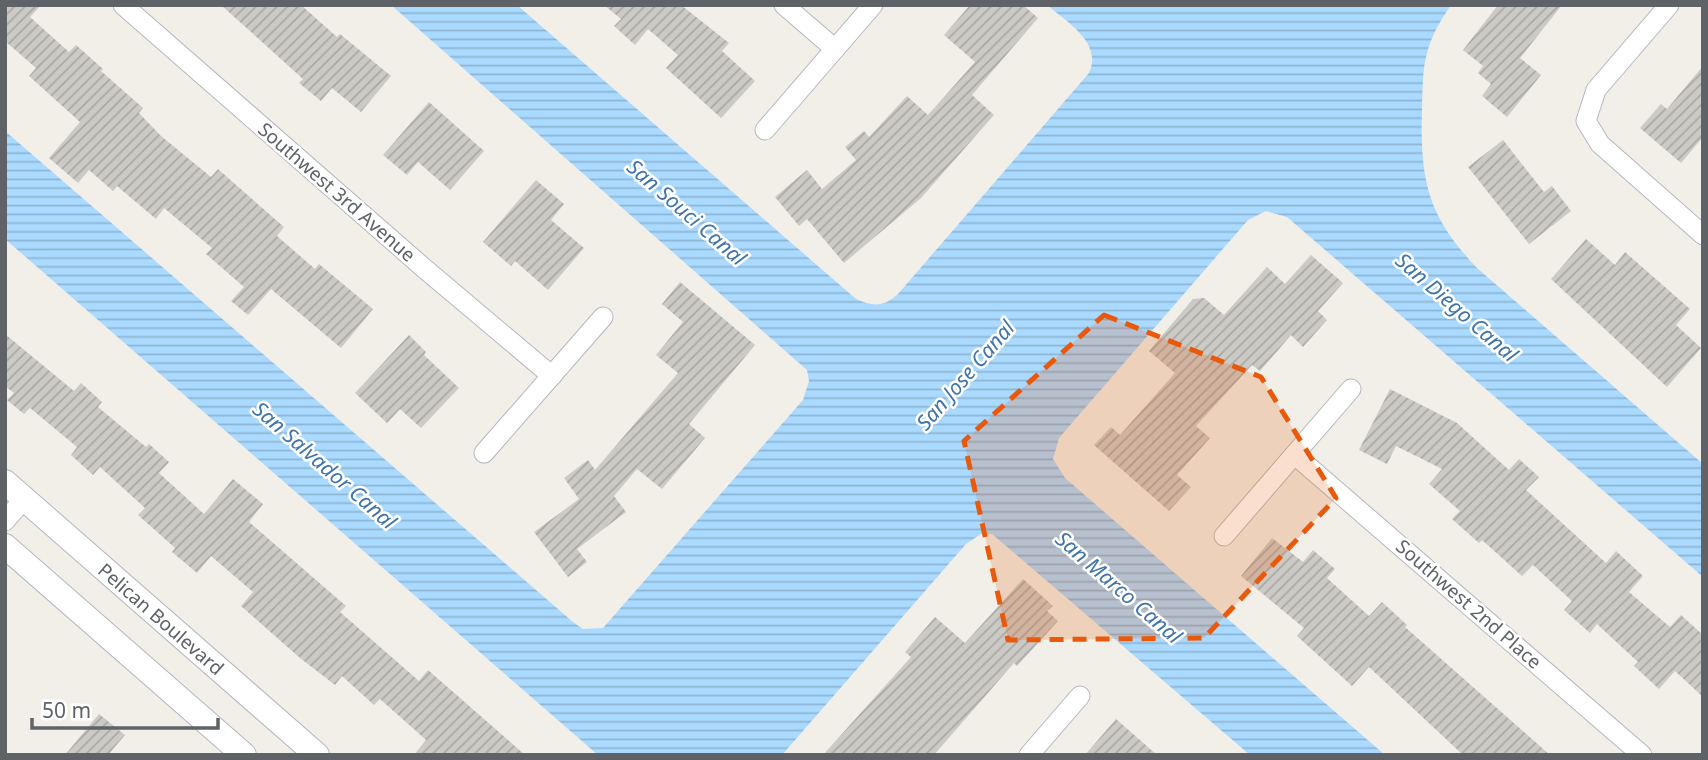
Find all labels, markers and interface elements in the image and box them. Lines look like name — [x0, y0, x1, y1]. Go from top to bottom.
street label: Southwest 3rd Avenue — [253, 116, 421, 268]
water label: San Souci Canal — [622, 153, 753, 272]
water label: San Diego Canal — [1390, 246, 1524, 368]
water label: San Jose Canal — [910, 314, 1021, 436]
water label: San Salvador Canal — [247, 395, 403, 535]
water label: San Marco Canal — [1050, 525, 1188, 650]
street label: Southwest 2nd Place — [1391, 534, 1547, 674]
street label: Pelican Boulevard — [93, 557, 229, 681]
scale bar — [32, 686, 217, 730]
text: 50 m — [42, 696, 91, 724]

